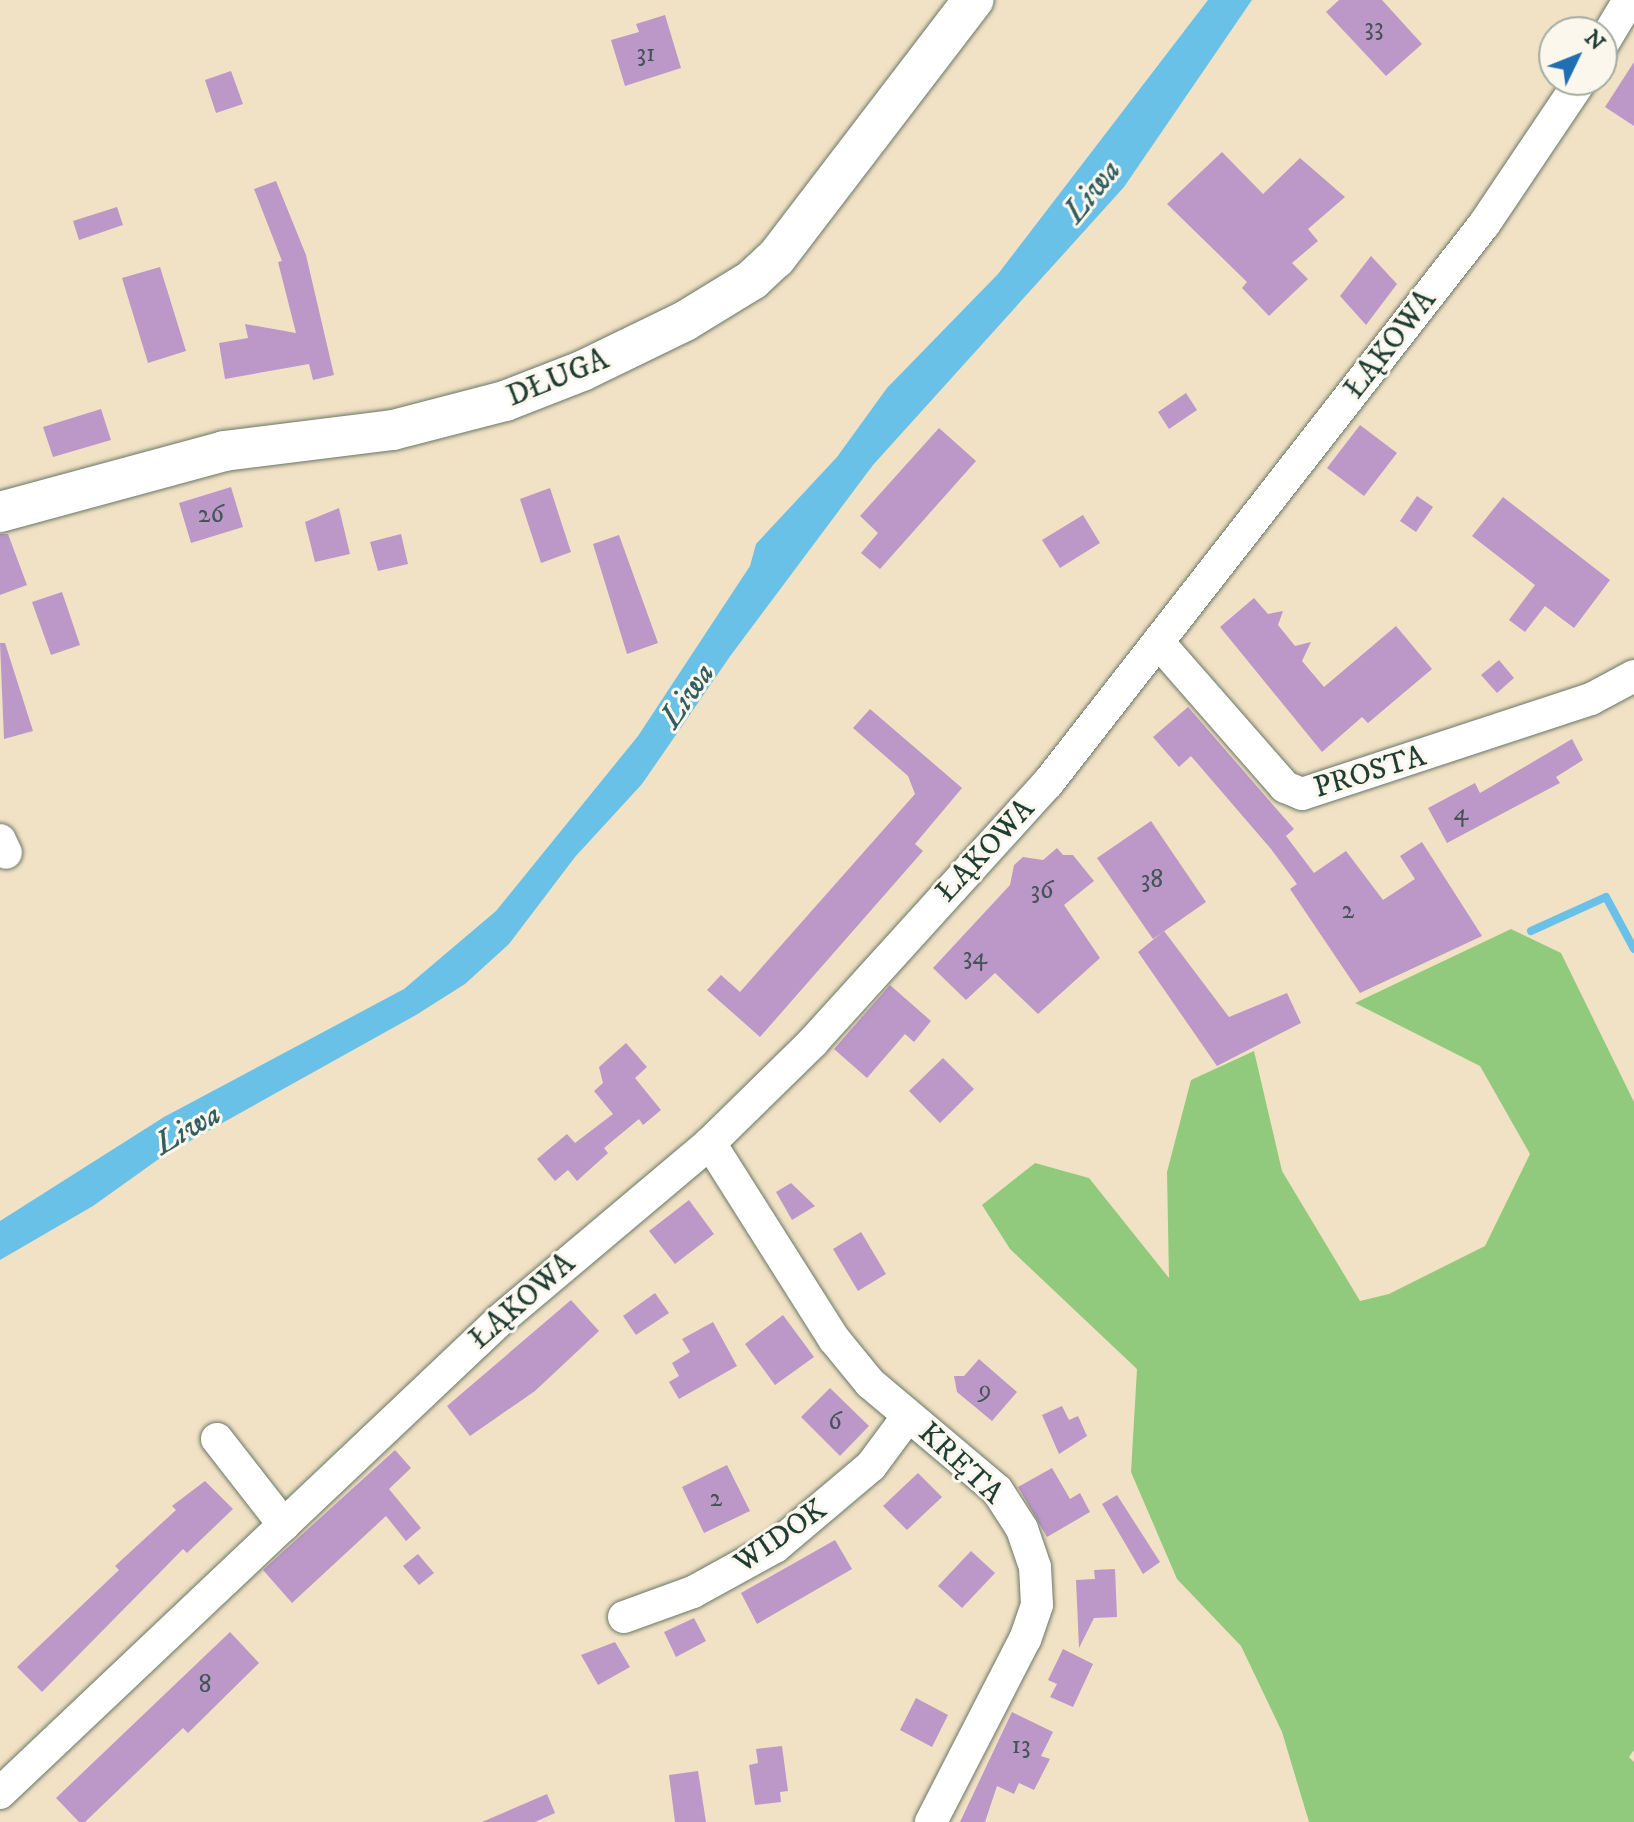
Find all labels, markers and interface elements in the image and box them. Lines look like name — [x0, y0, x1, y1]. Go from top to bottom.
house number: 33 — [1364, 12, 1384, 44]
north arrow — [1538, 16, 1618, 96]
text: N — [1578, 25, 1610, 56]
house number: 31 — [636, 38, 656, 70]
water label: Liwa — [1056, 153, 1130, 231]
street label: ŁĄKOWA — [1337, 283, 1445, 407]
street label: DŁUGA — [502, 342, 614, 416]
house number: 26 — [198, 499, 224, 531]
water label: Liwa — [652, 656, 724, 736]
street label: PROSTA — [1310, 739, 1430, 807]
street label: ŁĄKOWA — [929, 792, 1043, 910]
house number: 4 — [1454, 797, 1468, 829]
house number: 38 — [1141, 864, 1163, 896]
house number: 36 — [1030, 875, 1054, 907]
house number: 2 — [1342, 895, 1354, 927]
house number: 34 — [963, 941, 987, 973]
water label: Liwa — [148, 1096, 228, 1164]
street label: ŁĄKOWA — [463, 1246, 583, 1358]
house number: 9 — [979, 1374, 991, 1406]
house number: 6 — [828, 1406, 842, 1438]
street label: KRĘTA — [910, 1416, 1010, 1512]
house number: 2 — [710, 1483, 722, 1515]
street label: WIDOK — [728, 1492, 834, 1582]
house number: 8 — [198, 1669, 212, 1701]
house number: 13 — [1011, 1730, 1031, 1762]

